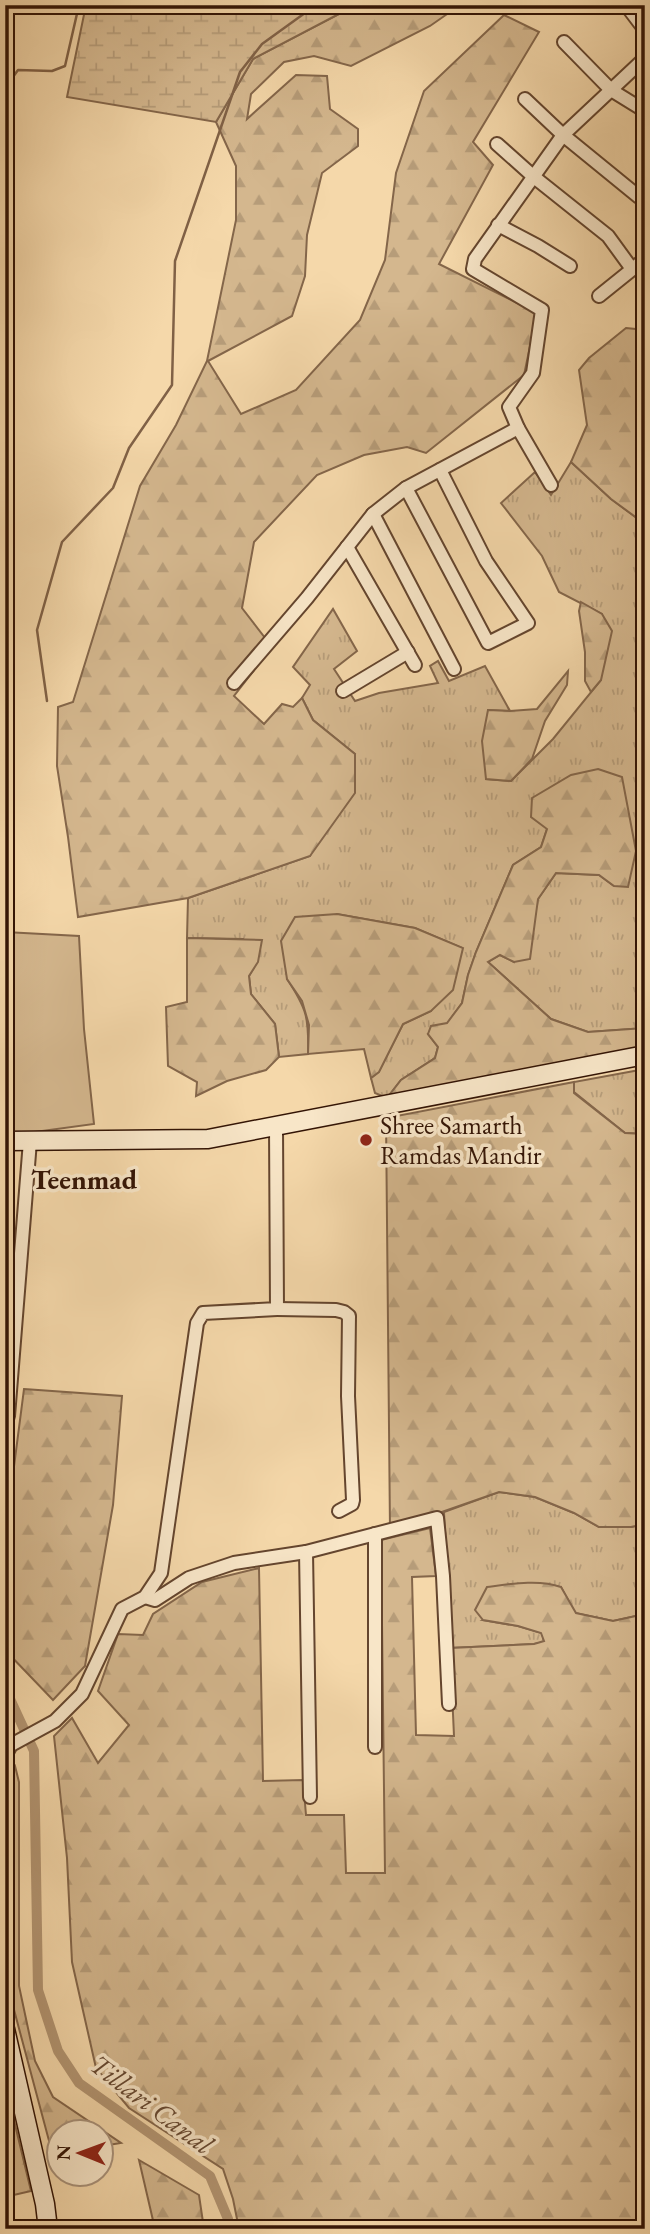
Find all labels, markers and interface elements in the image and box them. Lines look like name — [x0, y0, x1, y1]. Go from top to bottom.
place label: Shree Samarth Ramdas Mandir — [380, 1108, 542, 1172]
marker: Shree Samarth Ramdas Mandir — [358, 1132, 374, 1148]
district label: Teenmad — [31, 1161, 138, 1197]
water label: Tillari Canal — [83, 2046, 222, 2163]
north arrow — [46, 2118, 116, 2188]
text: N — [51, 2144, 76, 2161]

